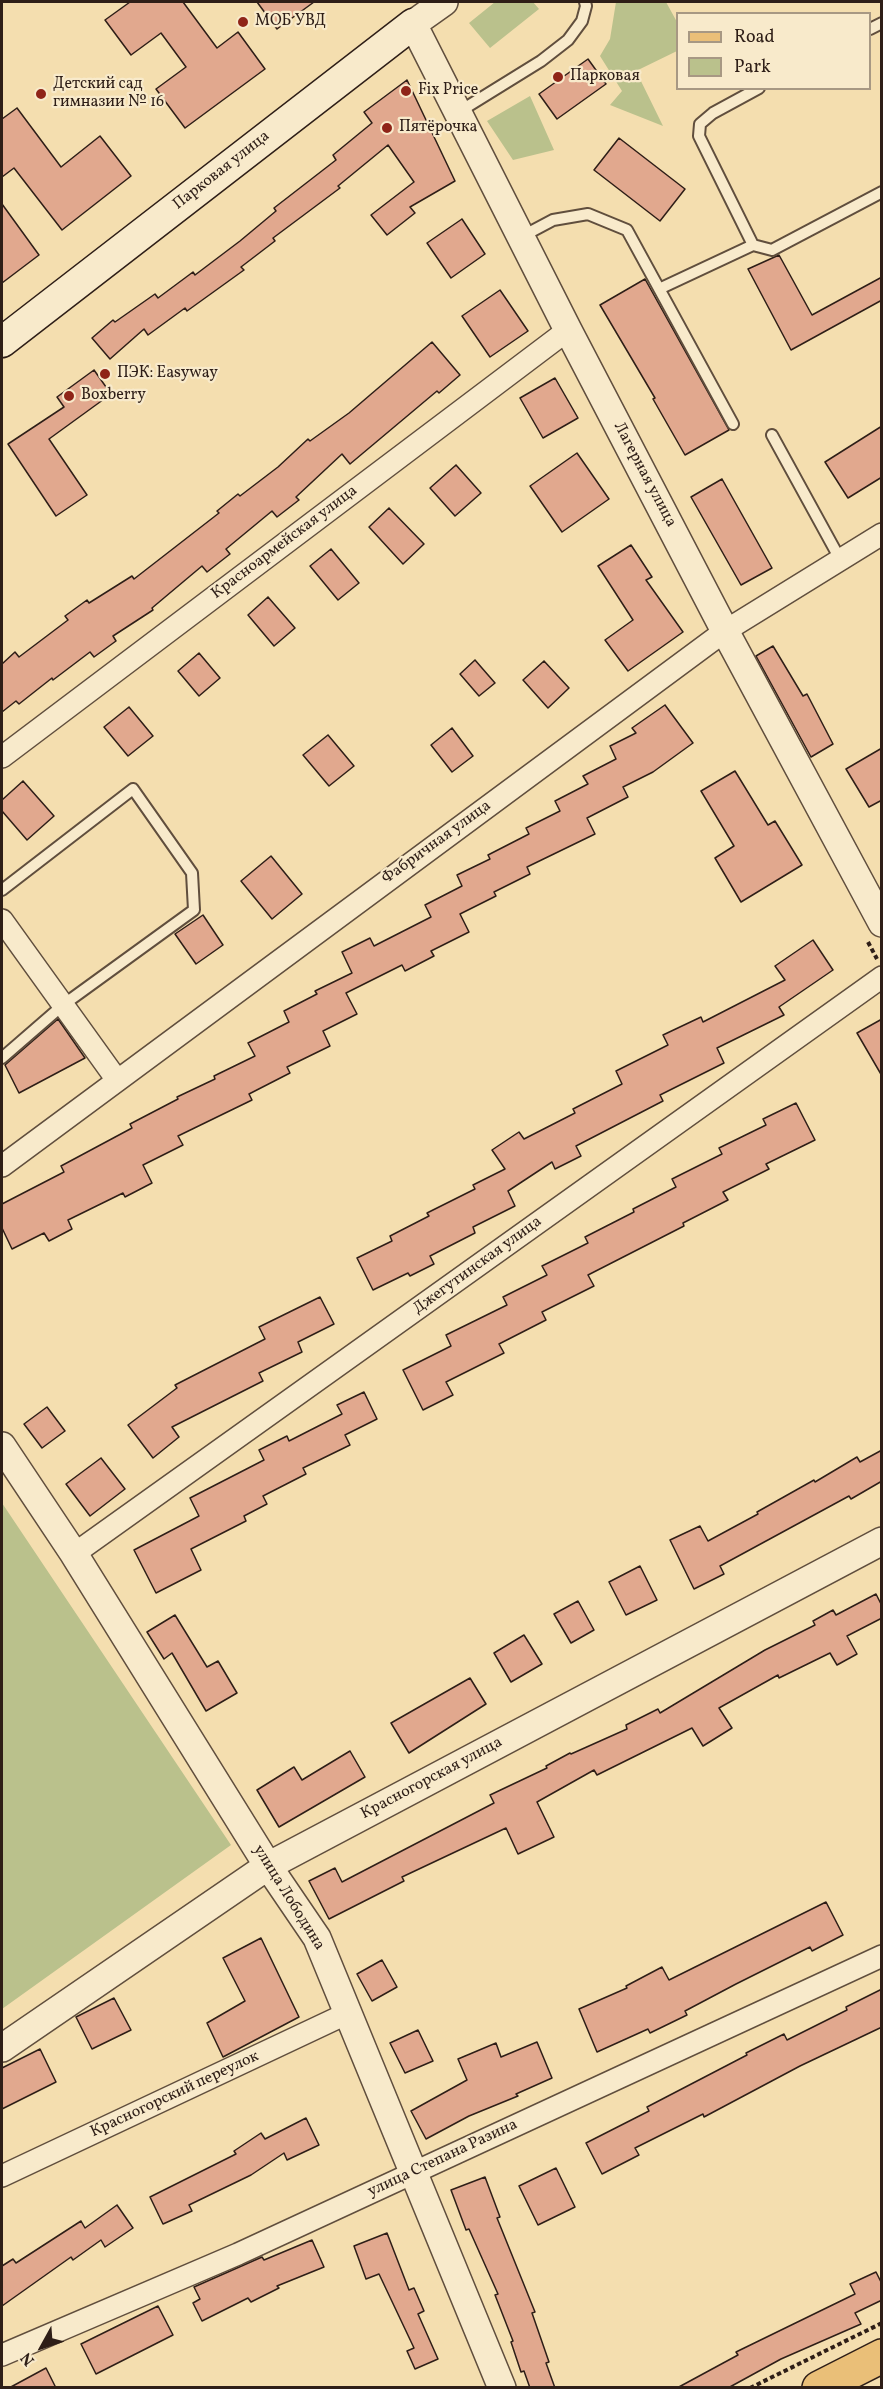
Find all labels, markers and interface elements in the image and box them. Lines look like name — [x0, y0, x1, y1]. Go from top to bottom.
place label: МОБ УВД — [255, 12, 326, 32]
legend — [676, 12, 871, 90]
marker: МОБ УВД — [236, 15, 250, 29]
text: Road — [734, 25, 775, 50]
text: Park — [734, 55, 771, 80]
place label: Парковая — [570, 67, 640, 87]
marker: Парковая — [551, 70, 565, 84]
place label: Детский сад гимназии № 16 — [53, 75, 164, 113]
place label: Fix Price — [418, 81, 478, 101]
marker: Fix Price — [399, 84, 413, 98]
marker: Детский сад гимназии № 16 — [34, 87, 48, 101]
place label: Пятёрочка — [399, 118, 477, 138]
marker: Пятёрочка — [380, 121, 394, 135]
street label: Парковая улица — [170, 127, 274, 215]
place label: ПЭК: Easyway — [117, 364, 218, 384]
marker: ПЭК: Easyway — [98, 367, 112, 381]
place label: Boxberry — [81, 386, 146, 406]
marker: Boxberry — [62, 389, 76, 403]
street label: Лагерная улица — [608, 419, 680, 531]
street label: Красноармейская улица — [208, 482, 362, 604]
street label: Фабричная улица — [379, 797, 495, 889]
street label: Джегутинская улица — [410, 1213, 546, 1319]
street label: Красногорская улица — [358, 1734, 506, 1824]
street label: улица Лободина — [248, 1842, 328, 1954]
street label: Красногорский переулок — [88, 2047, 262, 2143]
street label: улица Степана Разина — [365, 2116, 521, 2202]
north arrow — [12, 2317, 72, 2377]
text: N — [16, 2347, 40, 2370]

